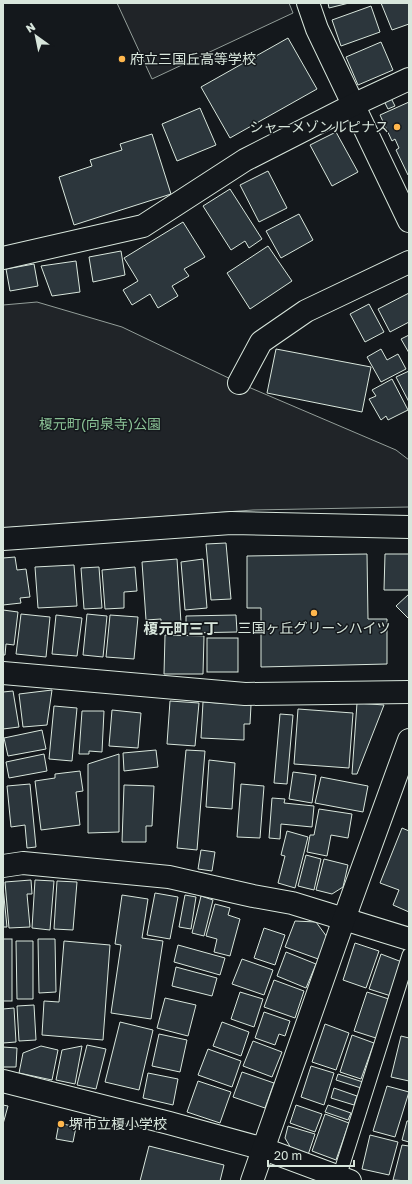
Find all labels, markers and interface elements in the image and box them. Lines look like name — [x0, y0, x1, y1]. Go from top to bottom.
north arrow — [16, 16, 56, 56]
text: N — [23, 19, 37, 35]
place label: 府立三国丘高等学校 — [130, 50, 256, 67]
marker: 府立三国丘高等学校 — [117, 54, 127, 64]
place label: シャーメゾンルピナス — [250, 118, 389, 135]
marker: シャーメゾンルピナス — [392, 122, 402, 132]
park label: 榎元町(向泉寺)公園 — [39, 415, 161, 432]
marker: 三国ヶ丘グリーンハイツ — [309, 608, 319, 618]
district label: 榎元町三丁 — [143, 619, 219, 637]
place label: 三国ヶ丘グリーンハイツ — [237, 619, 391, 636]
place label: 堺市立榎小学校 — [69, 1115, 167, 1132]
marker: 堺市立榎小学校 — [56, 1119, 66, 1129]
scale bar — [268, 1142, 354, 1168]
text: 20 m — [274, 1148, 302, 1163]

